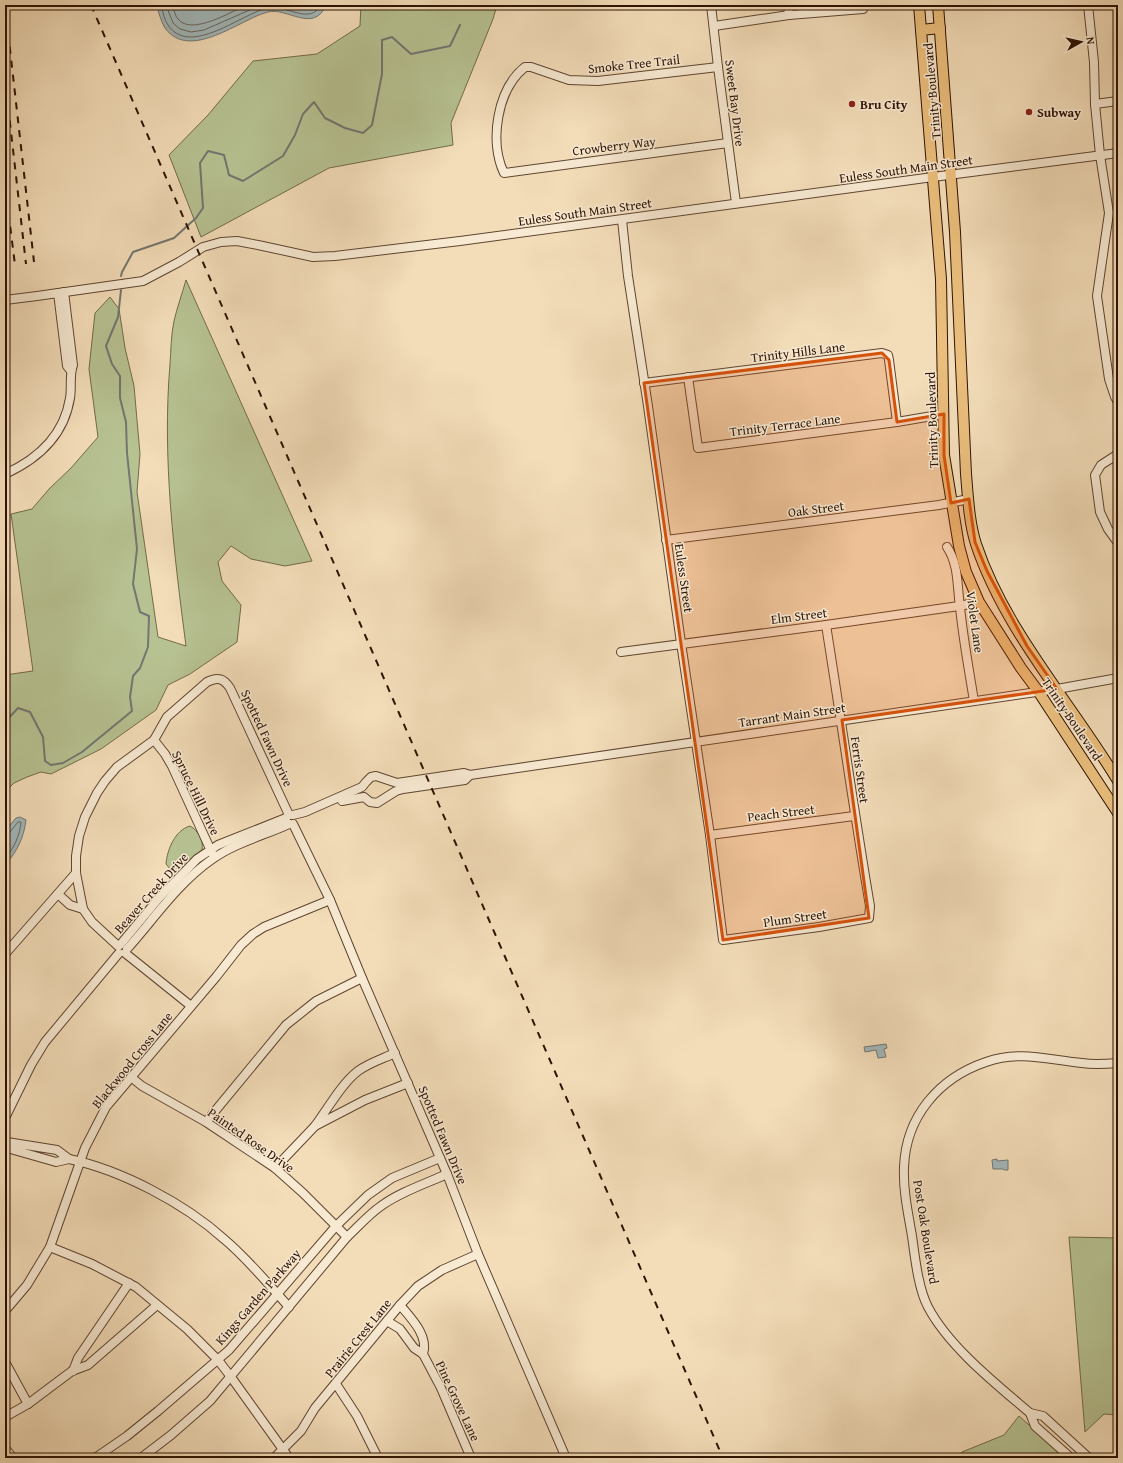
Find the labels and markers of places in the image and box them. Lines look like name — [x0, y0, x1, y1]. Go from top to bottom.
place label: Bru City — [860, 95, 908, 114]
marker: Bru City — [847, 99, 857, 109]
place label: Subway — [1037, 103, 1081, 122]
marker: Subway — [1024, 107, 1034, 117]

